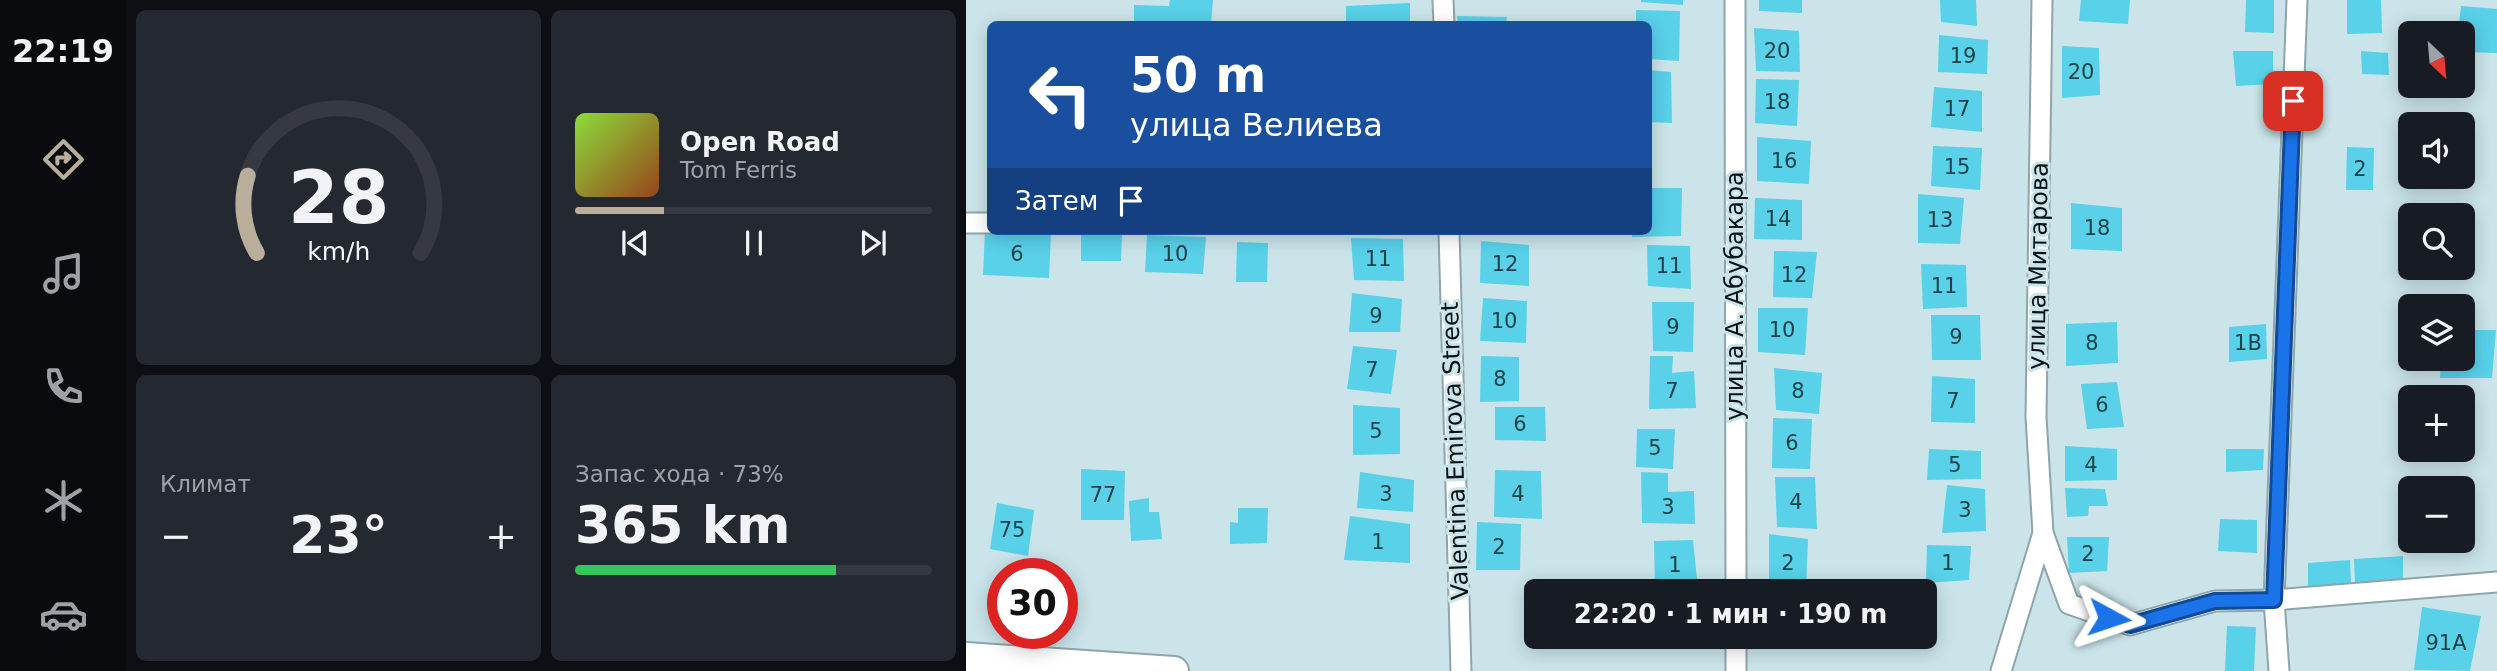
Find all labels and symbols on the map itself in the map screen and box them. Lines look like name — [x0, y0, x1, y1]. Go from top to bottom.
north arrow — [2398, 21, 2474, 98]
house number: 20 — [1764, 39, 1790, 63]
house number: 19 — [1950, 44, 1976, 68]
house number: 20 — [2068, 60, 2094, 84]
pin — [2263, 71, 2323, 131]
house number: 18 — [1764, 90, 1790, 114]
house number: 17 — [1944, 97, 1970, 121]
house number: 16 — [1771, 149, 1797, 173]
house number: 15 — [1944, 155, 1970, 179]
house number: 2 — [2353, 157, 2367, 181]
street label: улица Митарова — [2022, 162, 2054, 370]
street label: улица А. Абубакара — [1721, 171, 1749, 421]
house number: 14 — [1765, 207, 1791, 231]
house number: 13 — [1927, 208, 1953, 232]
house number: 18 — [2084, 216, 2110, 240]
house number: 6 — [1010, 242, 1024, 266]
house number: 10 — [1162, 242, 1188, 266]
house number: 11 — [1365, 247, 1391, 271]
house number: 12 — [1492, 252, 1518, 276]
house number: 11 — [1656, 254, 1682, 278]
house number: 12 — [1781, 263, 1807, 287]
house number: 11 — [1931, 274, 1957, 298]
street label: Valentina Emirova Street — [1436, 301, 1474, 601]
house number: 9 — [1369, 304, 1383, 328]
house number: 10 — [1491, 309, 1517, 333]
house number: 9 — [1666, 315, 1680, 339]
house number: 10 — [1769, 318, 1795, 342]
house number: 9 — [1949, 325, 1963, 349]
house number: 8 — [2085, 331, 2099, 355]
house number: 1В — [2234, 331, 2262, 355]
house number: 7 — [1365, 358, 1379, 382]
house number: 8 — [1493, 367, 1507, 391]
house number: 7 — [1665, 379, 1679, 403]
house number: 8 — [1791, 379, 1805, 403]
house number: 7 — [1946, 389, 1960, 413]
house number: 6 — [2095, 393, 2109, 417]
house number: 6 — [1513, 412, 1527, 436]
house number: 5 — [1369, 419, 1383, 443]
house number: 6 — [1785, 431, 1799, 455]
house number: 5 — [1648, 436, 1662, 460]
house number: 5 — [1948, 453, 1962, 477]
house number: 4 — [2084, 453, 2098, 477]
house number: 3 — [1379, 482, 1393, 506]
house number: 4 — [1511, 482, 1525, 506]
house number: 77 — [1090, 483, 1116, 507]
house number: 4 — [1789, 490, 1803, 514]
house number: 3 — [1661, 495, 1675, 519]
house number: 3 — [1958, 498, 1972, 522]
house number: 75 — [999, 518, 1025, 542]
house number: 1 — [1371, 530, 1385, 554]
house number: 2 — [1492, 535, 1506, 559]
house number: 2 — [2081, 542, 2095, 566]
house number: 2 — [1781, 551, 1795, 575]
house number: 1 — [1941, 551, 1955, 575]
house number: 1 — [1668, 553, 1682, 577]
speed limit sign: 30 — [987, 558, 1078, 649]
position arrow — [2072, 581, 2146, 655]
house number: 91А — [2425, 631, 2467, 655]

